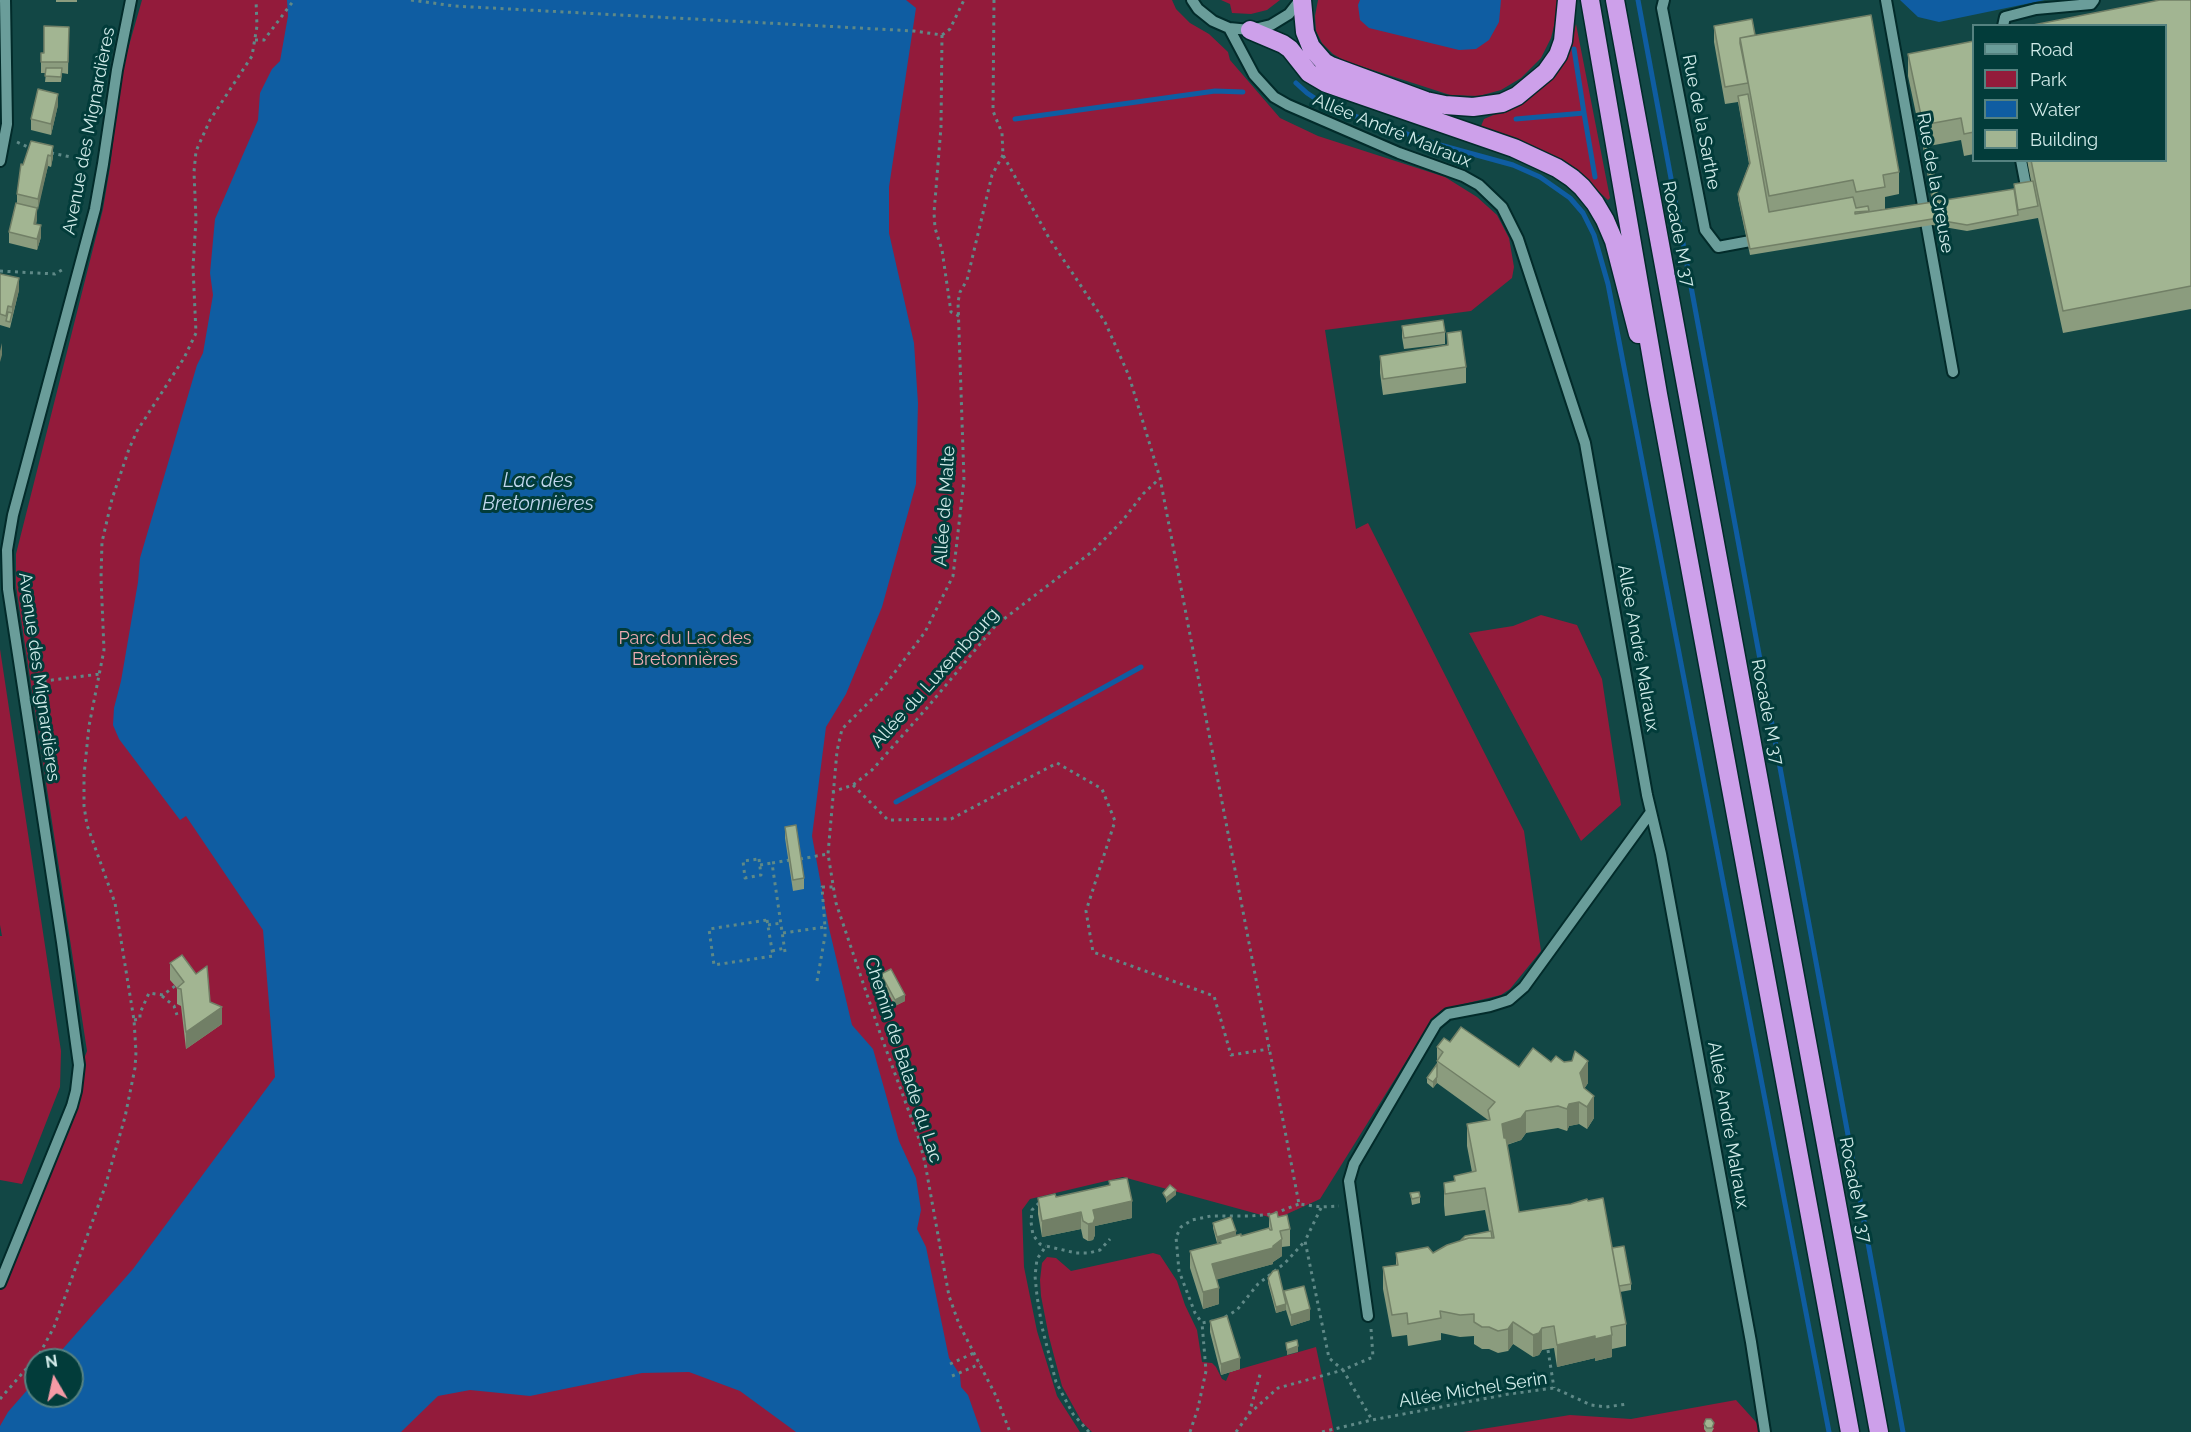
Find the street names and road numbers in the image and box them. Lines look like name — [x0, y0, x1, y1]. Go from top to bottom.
street label: Avenue des Mignardières — [58, 25, 120, 237]
street label: Rue de la Sarthe — [1677, 53, 1725, 191]
street label: Allée André Malraux — [1310, 89, 1474, 173]
street label: Rue de la Creuse — [1912, 111, 1958, 255]
street label: Rocade M 37 — [1657, 179, 1699, 289]
street label: Allée de Malte — [930, 445, 960, 567]
street label: Allée André Malraux — [1613, 563, 1663, 733]
street label: Avenue des Mignardières — [14, 571, 64, 783]
street label: Allée du Luxembourg — [866, 604, 1004, 752]
street label: Rocade M 37 — [1746, 657, 1788, 767]
street label: Chemin de Balade du Lac — [860, 955, 946, 1165]
street label: Allée André Malraux — [1703, 1040, 1753, 1210]
street label: Rocade M 37 — [1834, 1135, 1876, 1245]
street label: Allée Michel Serin — [1397, 1368, 1549, 1412]

